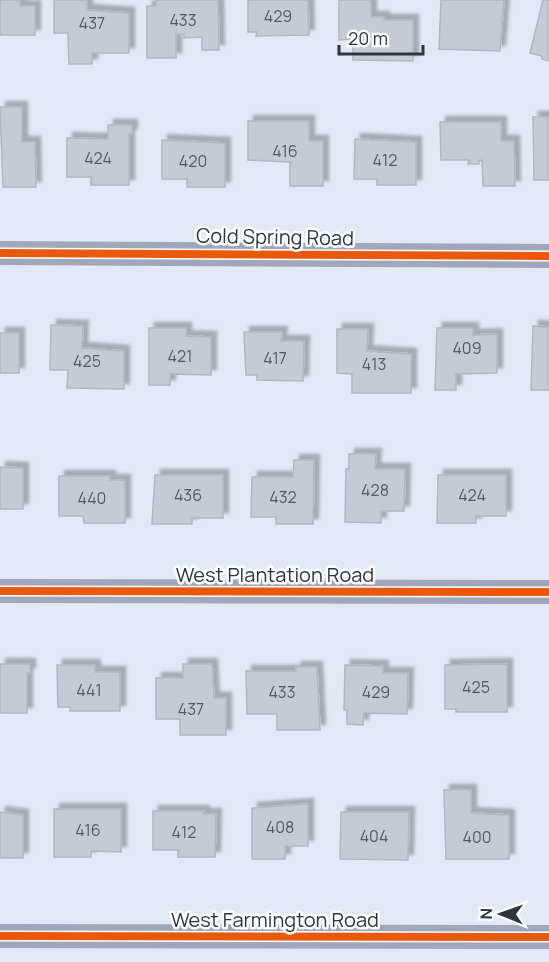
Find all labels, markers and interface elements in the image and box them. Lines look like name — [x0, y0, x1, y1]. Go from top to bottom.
house number: 429 — [264, 5, 292, 27]
house number: 433 — [169, 9, 197, 31]
house number: 437 — [79, 12, 105, 34]
scale bar — [339, 18, 423, 56]
text: 20 m — [348, 26, 388, 50]
house number: 416 — [272, 140, 298, 162]
house number: 424 — [84, 147, 112, 169]
house number: 412 — [373, 149, 397, 171]
house number: 420 — [179, 150, 207, 172]
street label: Cold Spring Road — [196, 222, 354, 251]
house number: 409 — [452, 337, 482, 359]
house number: 421 — [168, 345, 192, 367]
house number: 417 — [263, 347, 287, 369]
house number: 425 — [73, 350, 101, 372]
house number: 413 — [362, 353, 386, 375]
house number: 428 — [361, 479, 389, 501]
house number: 436 — [174, 484, 202, 506]
house number: 424 — [458, 484, 486, 506]
house number: 432 — [269, 486, 297, 508]
house number: 440 — [78, 487, 106, 509]
street label: West Plantation Road — [176, 561, 374, 588]
house number: 425 — [462, 676, 490, 698]
house number: 441 — [76, 679, 102, 701]
house number: 433 — [268, 681, 296, 703]
house number: 429 — [362, 681, 390, 703]
house number: 437 — [178, 698, 204, 720]
house number: 408 — [266, 816, 294, 838]
house number: 416 — [75, 819, 101, 841]
house number: 412 — [172, 821, 196, 843]
house number: 404 — [360, 825, 388, 847]
house number: 400 — [463, 826, 491, 848]
north arrow — [471, 884, 531, 944]
street label: West Farmington Road — [171, 906, 379, 933]
text: N — [475, 908, 497, 920]

